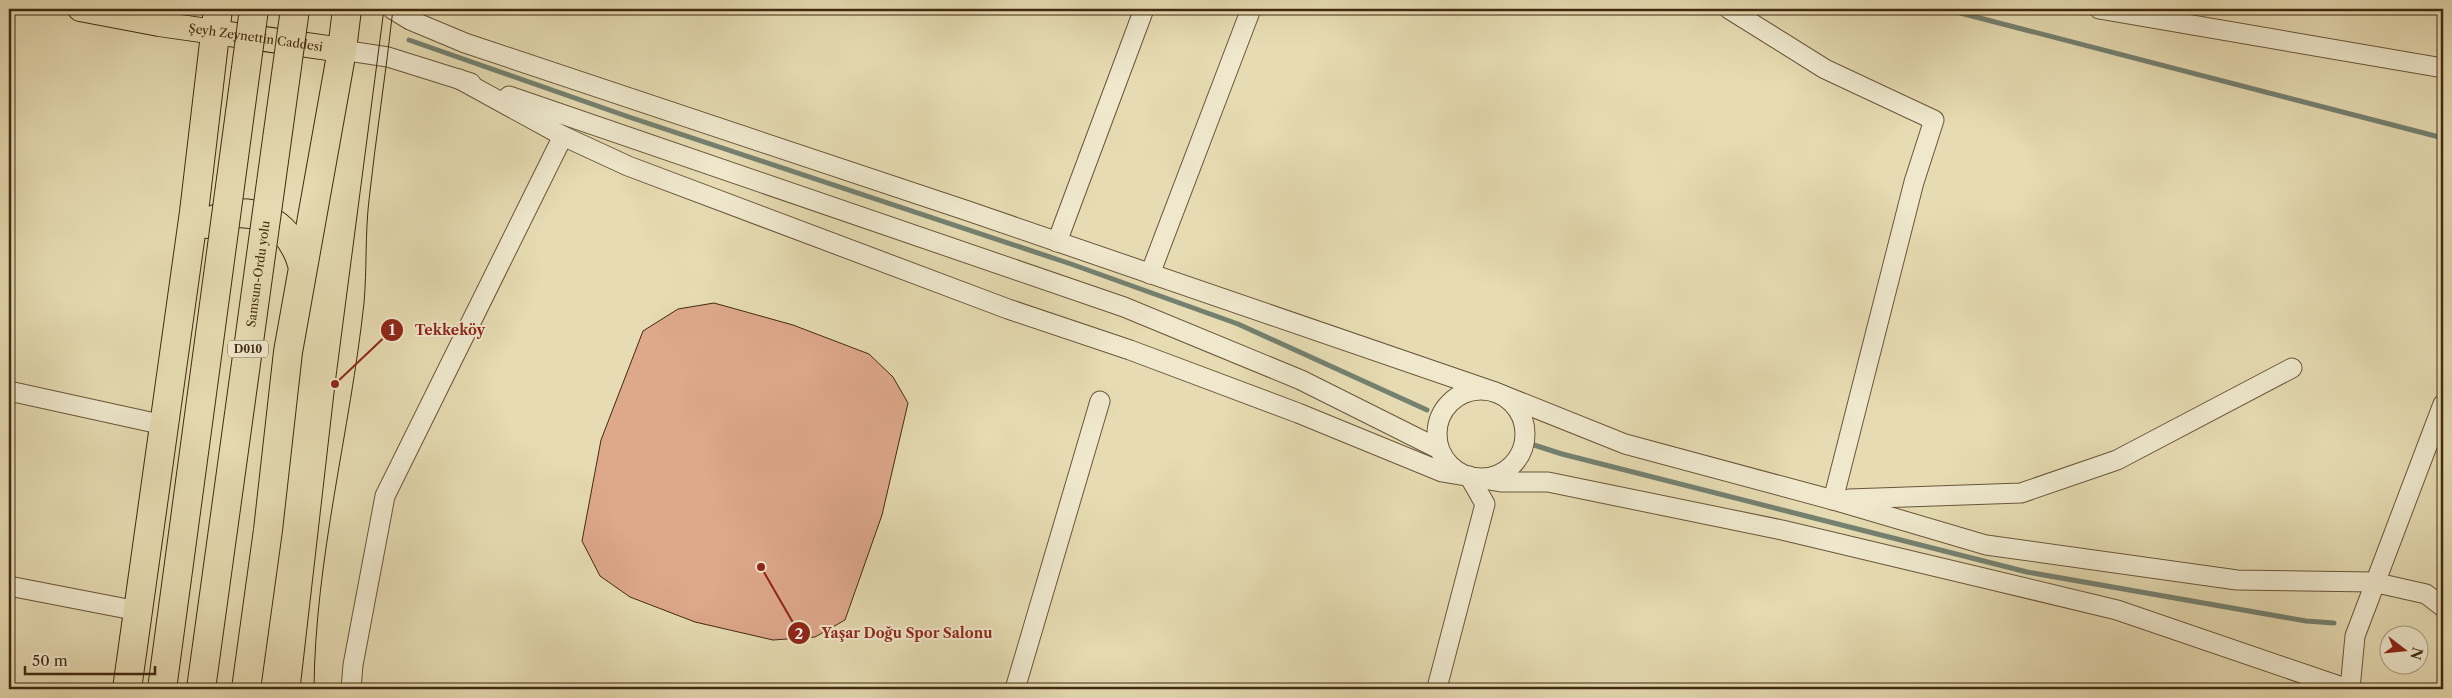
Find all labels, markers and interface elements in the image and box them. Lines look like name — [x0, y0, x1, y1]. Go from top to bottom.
street label: Şeyh Zeynettin Caddesi — [188, 20, 324, 54]
street label: Samsun-Ordu yolu — [243, 219, 273, 328]
callout: Tekkeköy — [380, 315, 495, 344]
text: 1 — [389, 320, 396, 339]
text: Tekkeköy — [415, 321, 486, 339]
road number: D010 — [228, 340, 268, 358]
callout: Yaşar Doğu Spor Salonu — [787, 619, 1003, 648]
text: 2 — [795, 624, 804, 643]
text: Yaşar Doğu Spor Salonu — [820, 624, 993, 642]
north arrow — [2380, 626, 2430, 676]
scale bar — [25, 643, 155, 675]
text: N — [2406, 645, 2427, 662]
text: 50 m — [32, 651, 68, 670]

